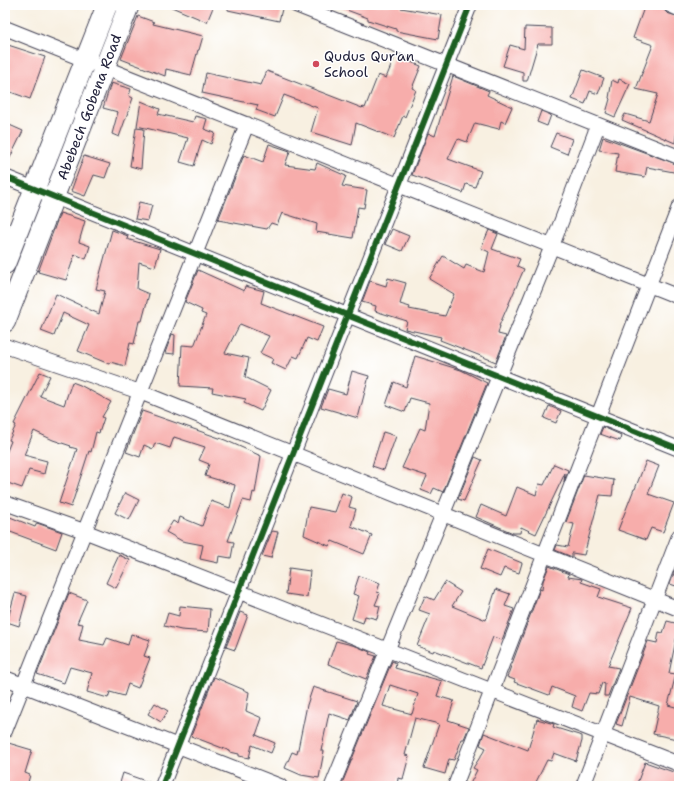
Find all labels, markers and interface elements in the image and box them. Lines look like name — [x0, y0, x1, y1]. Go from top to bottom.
street label: Abebech Gobena Road — [53, 31, 125, 182]
place label: Qudus Qur'an School — [324, 47, 415, 81]
marker: Qudus Qur'an School — [311, 59, 321, 69]

